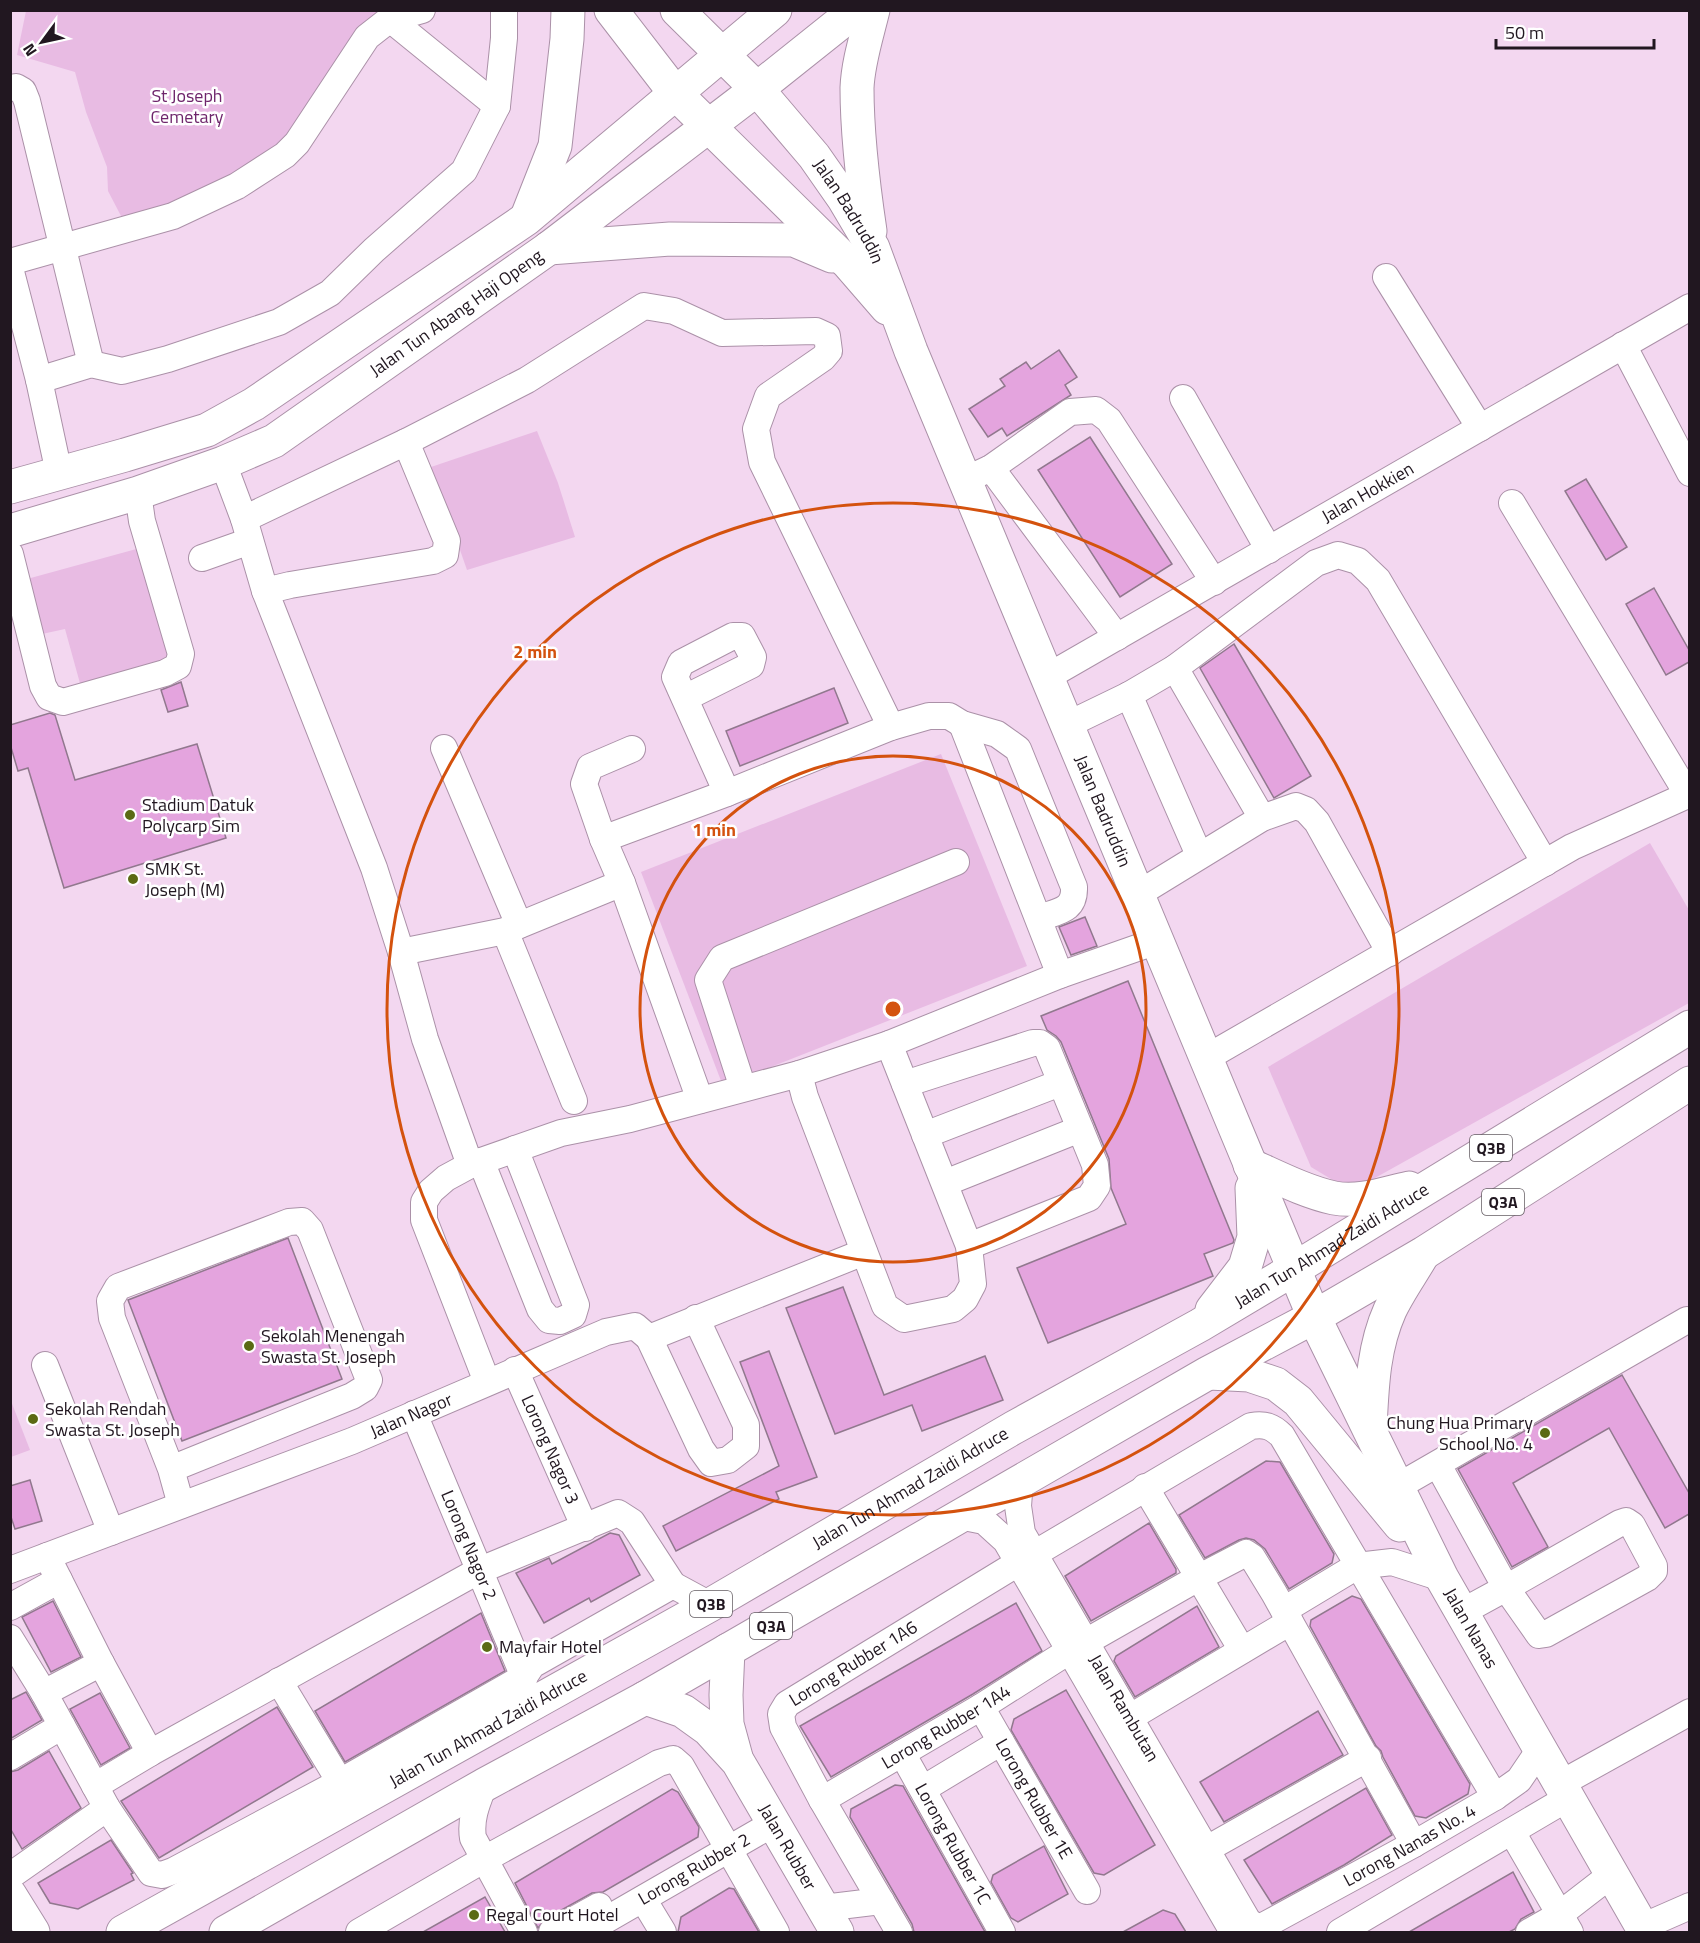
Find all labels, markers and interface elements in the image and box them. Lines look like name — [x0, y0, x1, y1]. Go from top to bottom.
north arrow — [12, 12, 72, 72]
scale bar — [1496, 12, 1654, 50]
text: 50 m — [1505, 19, 1544, 46]
text: N — [16, 39, 43, 61]
park label: St Joseph Cemetary — [150, 82, 224, 130]
street label: Jalan Badruddin — [807, 153, 892, 267]
street label: Jalan Tun Abang Haji Openg — [364, 242, 548, 383]
street label: Jalan Hokkien — [1316, 455, 1419, 529]
text: 2 min — [513, 638, 557, 665]
street label: Jalan Badruddin — [1068, 751, 1139, 871]
place label: Stadium Datuk Polycarp Sim — [142, 791, 254, 839]
marker: Stadium Datuk Polycarp Sim — [123, 808, 137, 822]
text: 1 min — [692, 816, 736, 843]
place label: SMK St. Joseph (M) — [145, 855, 225, 903]
marker: SMK St. Joseph (M) — [126, 872, 140, 886]
centre of rings — [883, 999, 903, 1019]
road number: Q3B — [1470, 1135, 1512, 1161]
street label: Jalan Tun Ahmad Zaidi Adruce — [1229, 1176, 1434, 1315]
road number: Q3A — [1482, 1189, 1524, 1215]
place label: Sekolah Menengah Swasta St. Joseph — [261, 1322, 405, 1370]
marker: Sekolah Menengah Swasta St. Joseph — [242, 1339, 256, 1353]
street label: Jalan Nagor — [366, 1385, 456, 1445]
street label: Lorong Nagor 3 — [515, 1390, 587, 1508]
place label: Sekolah Rendah Swasta St. Joseph — [45, 1395, 180, 1443]
place label: Chung Hua Primary School No. 4 — [1387, 1409, 1533, 1457]
marker: Sekolah Rendah Swasta St. Joseph — [26, 1412, 40, 1426]
street label: Jalan Tun Ahmad Zaidi Adruce — [807, 1420, 1013, 1555]
marker: Chung Hua Primary School No. 4 — [1538, 1426, 1552, 1440]
street label: Lorong Nagor 2 — [434, 1486, 504, 1604]
street label: Jalan Nanas — [1437, 1583, 1505, 1674]
road number: Q3B — [690, 1591, 732, 1617]
road number: Q3A — [750, 1613, 792, 1639]
street label: Lorong Rubber 1A6 — [784, 1614, 922, 1713]
place label: Mayfair Hotel — [499, 1633, 602, 1660]
marker: Mayfair Hotel — [480, 1640, 494, 1654]
street label: Jalan Rambutan — [1082, 1649, 1166, 1767]
street label: Jalan Tun Ahmad Zaidi Adruce — [384, 1662, 592, 1794]
street label: Lorong Rubber 1A4 — [876, 1677, 1016, 1775]
street label: Lorong Rubber 1E — [989, 1733, 1080, 1864]
street label: Lorong Rubber 1C — [908, 1778, 998, 1909]
street label: Lorong Nanas No. 4 — [1338, 1797, 1481, 1893]
street label: Jalan Rubber — [752, 1799, 824, 1895]
street label: Lorong Rubber 2 — [633, 1826, 755, 1912]
place label: Regal Court Hotel — [486, 1901, 619, 1928]
marker: Regal Court Hotel — [467, 1908, 481, 1922]

